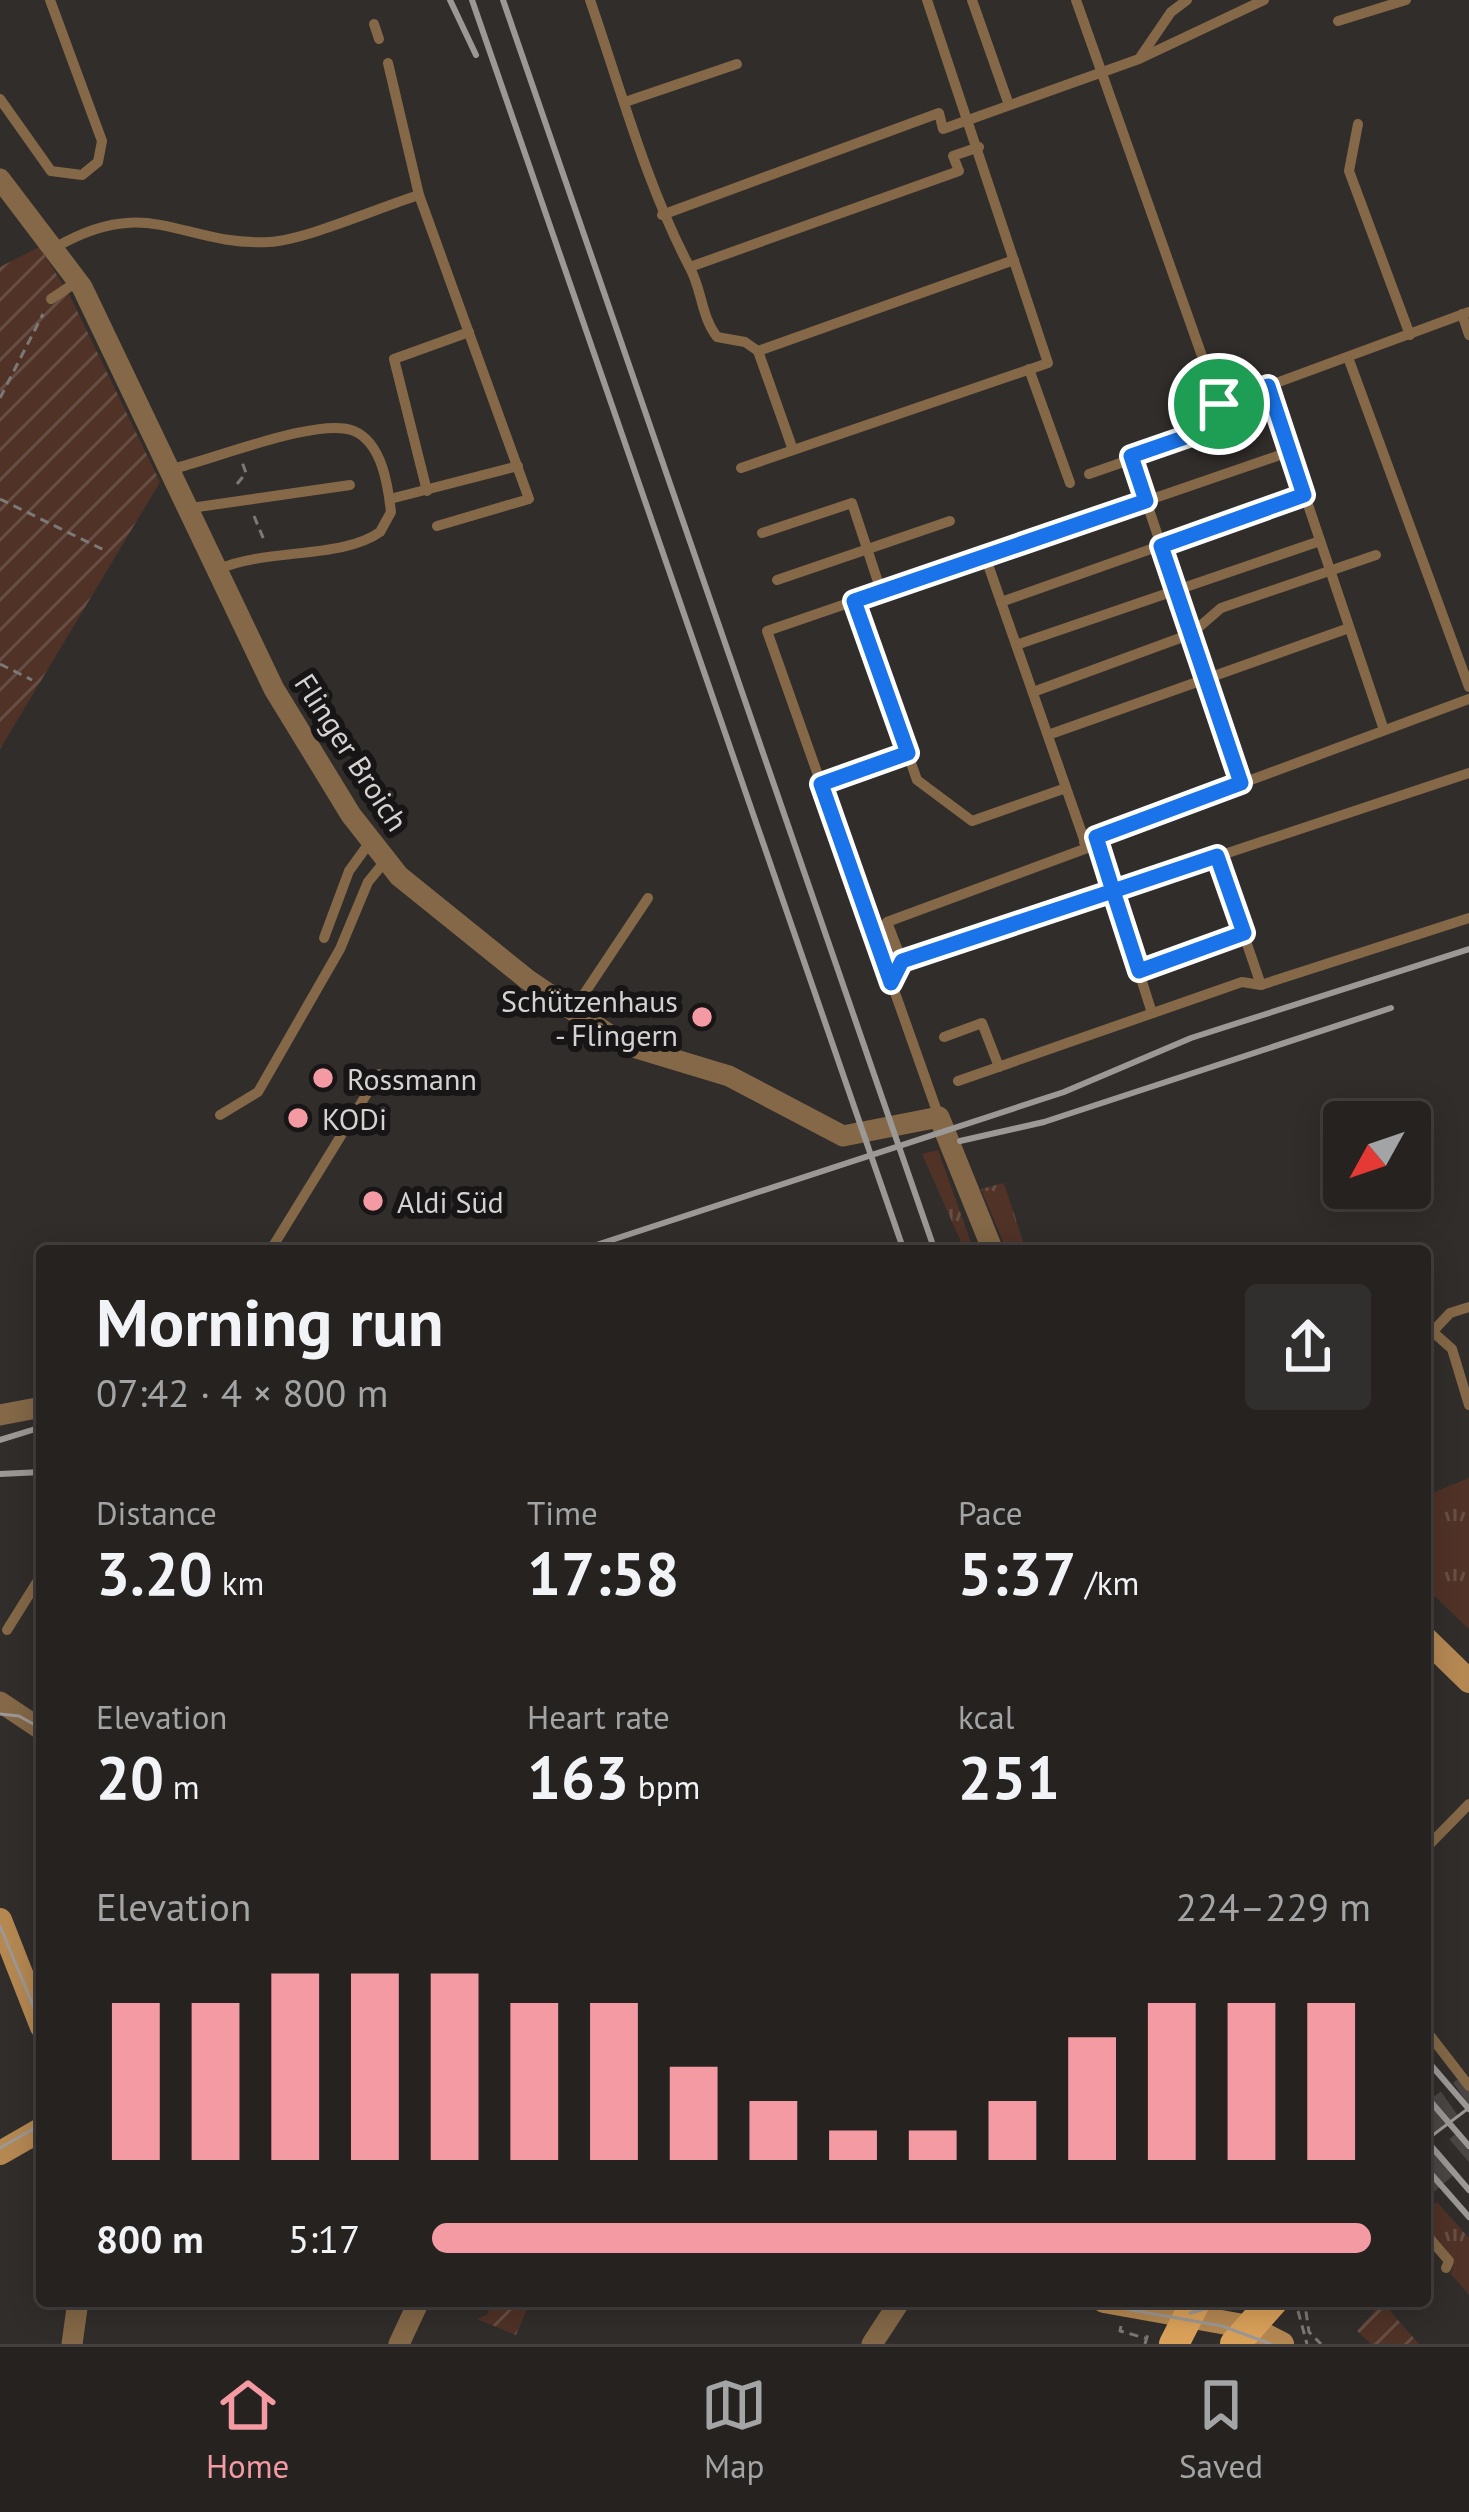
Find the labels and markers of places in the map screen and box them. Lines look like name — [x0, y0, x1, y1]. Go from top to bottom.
pin — [1168, 353, 1270, 455]
place label: Schützenhaus - Flingern — [501, 981, 678, 1054]
marker: Schützenhaus - Flingern — [689, 1004, 715, 1030]
place label: Rossmann — [347, 1059, 477, 1098]
marker: Rossmann — [310, 1065, 336, 1091]
place label: KODi — [322, 1099, 387, 1138]
marker: KODi — [285, 1105, 311, 1131]
place label: Aldi Süd — [397, 1182, 504, 1221]
marker: Aldi Süd — [360, 1188, 386, 1214]

